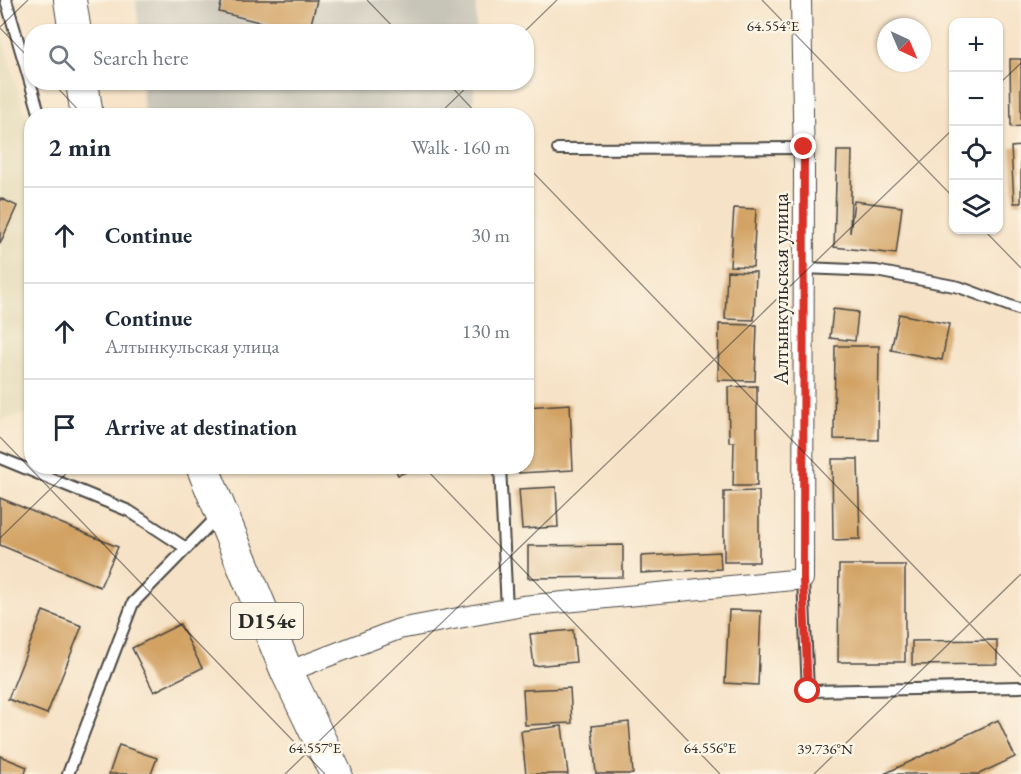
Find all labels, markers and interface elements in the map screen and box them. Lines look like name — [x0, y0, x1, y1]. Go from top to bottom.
text: 64.554°E — [747, 16, 800, 35]
north arrow — [877, 18, 931, 72]
map controls — [949, 18, 1003, 234]
button: + — [949, 18, 1003, 72]
search box — [24, 24, 534, 90]
icon: search — [45, 41, 78, 74]
text: Search here — [93, 43, 188, 72]
button: − — [949, 72, 1003, 126]
button: locate — [949, 126, 1003, 180]
text: 2 min — [48, 130, 111, 164]
route end — [790, 133, 816, 159]
text: Walk · 160 m — [411, 134, 510, 160]
button: layers — [949, 180, 1003, 234]
street label: Алтынкульская улица — [766, 193, 795, 386]
icon: ahead — [48, 219, 81, 252]
text: Continue — [105, 221, 192, 250]
text: 30 m — [471, 222, 510, 248]
text: Continue — [105, 304, 192, 333]
icon: ahead — [48, 315, 81, 348]
text: 130 m — [462, 318, 510, 344]
text: Алтынкульская улица — [105, 333, 280, 359]
icon: arrive — [48, 411, 81, 444]
text: Arrive at destination — [105, 413, 297, 442]
road number: D154e — [231, 603, 303, 639]
route start — [794, 677, 820, 703]
text: 64.557°E — [289, 738, 342, 757]
text: 64.556°E — [684, 738, 737, 757]
text: 39.736°N — [797, 739, 853, 758]

